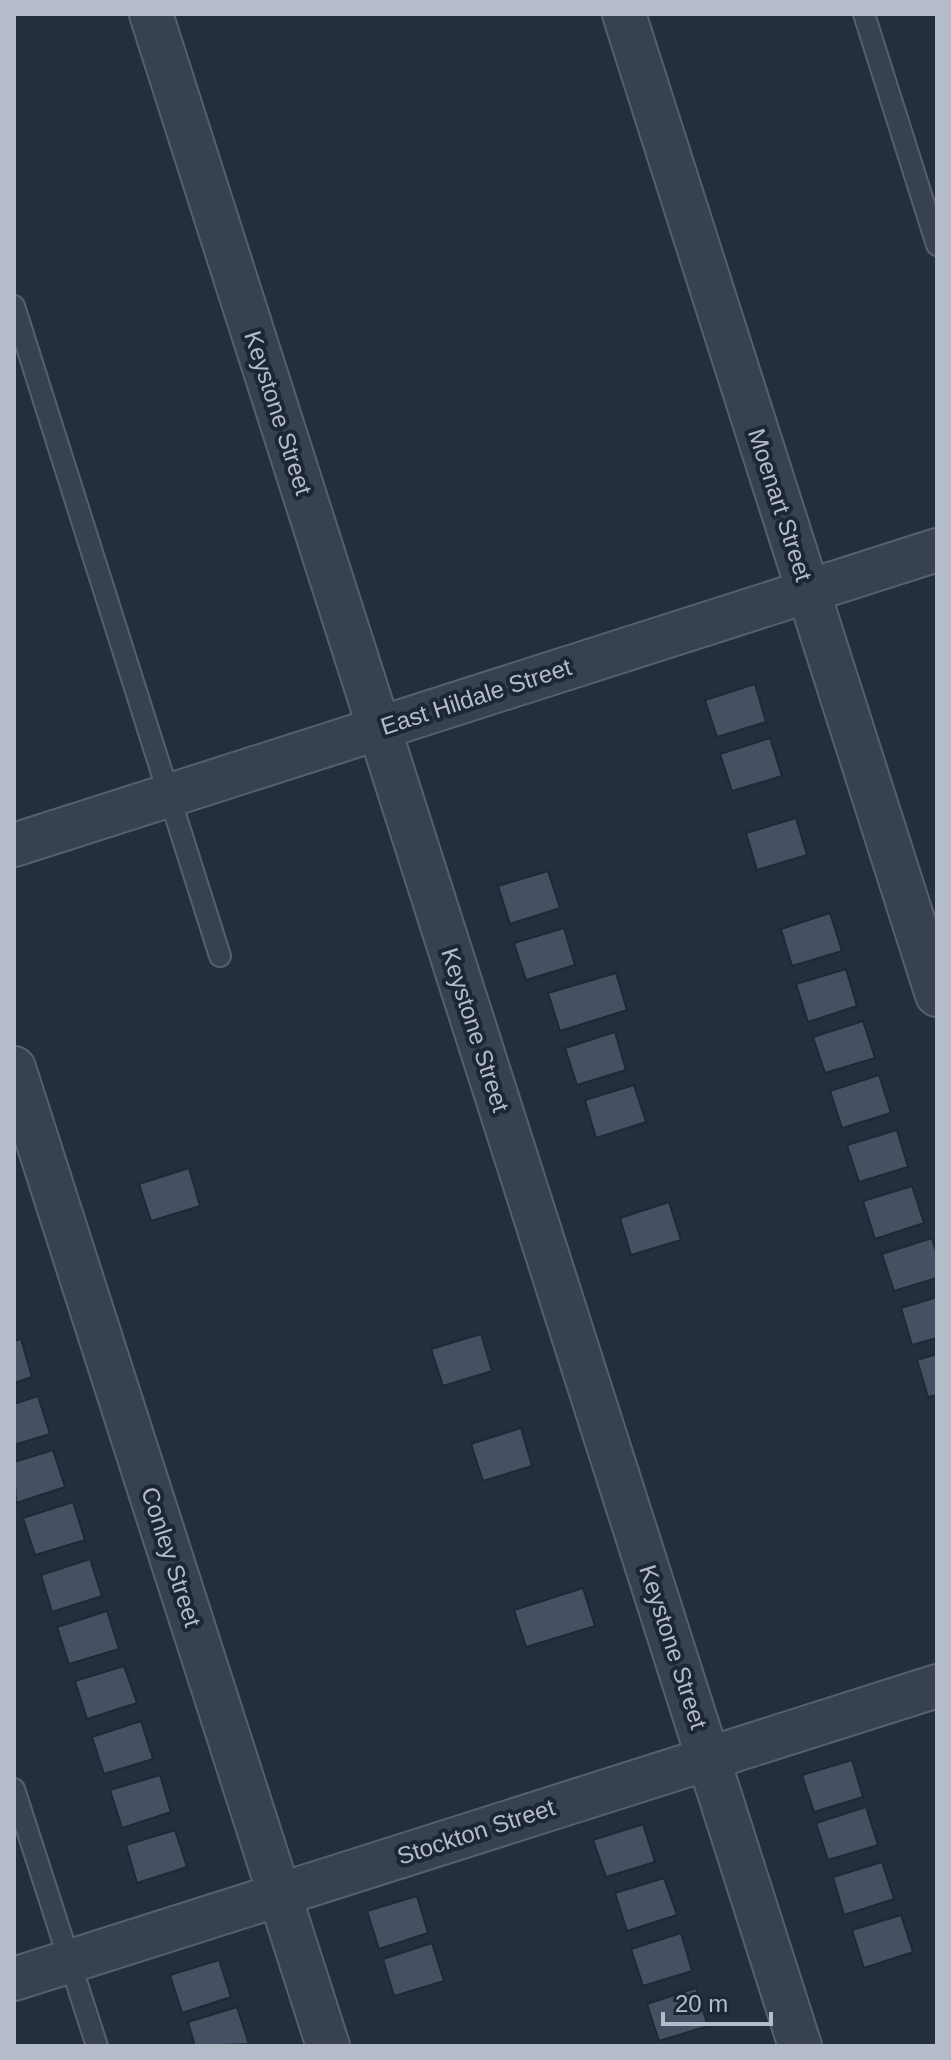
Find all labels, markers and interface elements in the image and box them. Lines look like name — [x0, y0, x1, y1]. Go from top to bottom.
street label: Keystone Street — [239, 327, 318, 499]
street label: Moenart Street — [743, 425, 818, 585]
street label: East Hildale Street — [377, 653, 575, 740]
street label: Keystone Street — [436, 944, 515, 1116]
street label: Conley Street — [136, 1484, 207, 1630]
street label: Keystone Street — [634, 1561, 713, 1733]
street label: Stockton Street — [394, 1793, 558, 1870]
scale bar — [663, 1976, 771, 2026]
text: 20 m — [675, 1990, 728, 2017]

